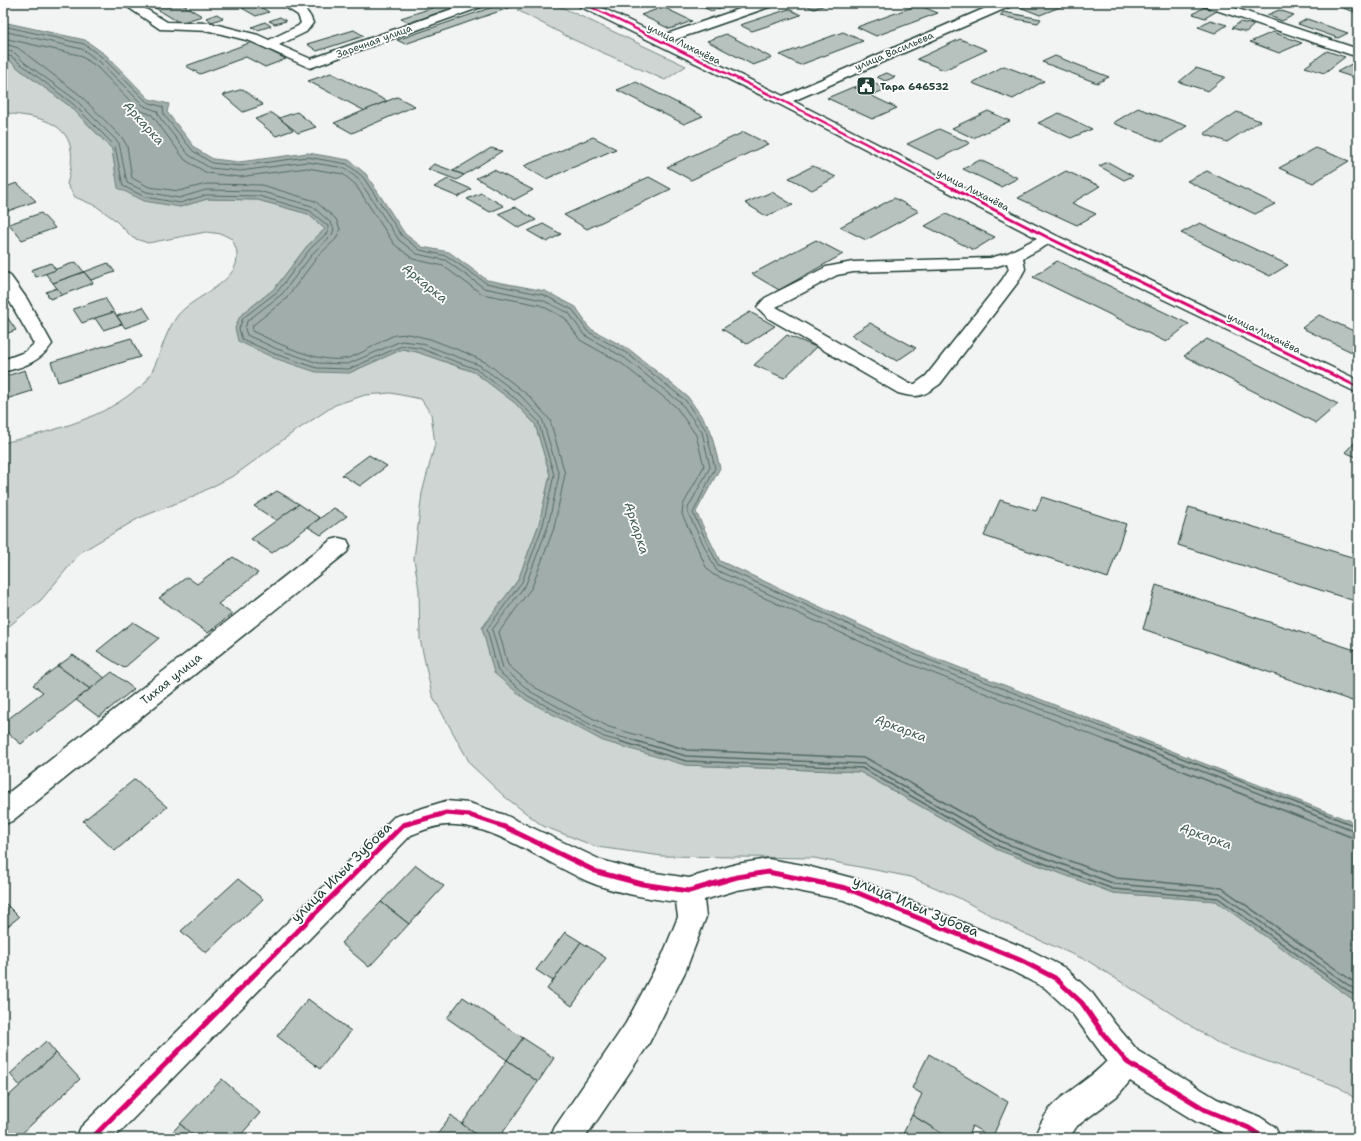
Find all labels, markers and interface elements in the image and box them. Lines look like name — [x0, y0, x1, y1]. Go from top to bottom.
street label: Заречная улица — [334, 21, 414, 61]
street label: улица Лихачёва — [645, 21, 724, 68]
street label: улица Васильева — [852, 28, 936, 74]
public building icon: Тара 646532 — [855, 75, 877, 97]
place label: Тара 646532 — [880, 80, 949, 93]
water label: Аркарка — [120, 97, 168, 149]
street label: улица Лихачёва — [934, 166, 1012, 214]
water label: Аркарка — [399, 259, 451, 307]
street label: улица Лихачёва — [1225, 310, 1304, 357]
water label: Аркарка — [621, 500, 653, 556]
street label: Тихая улица — [137, 649, 205, 709]
water label: Аркарка — [873, 710, 929, 746]
street label: улица Ильи Зубова — [287, 818, 395, 926]
water label: Аркарка — [1178, 819, 1234, 853]
street label: улица Ильи Зубова — [850, 871, 982, 941]

